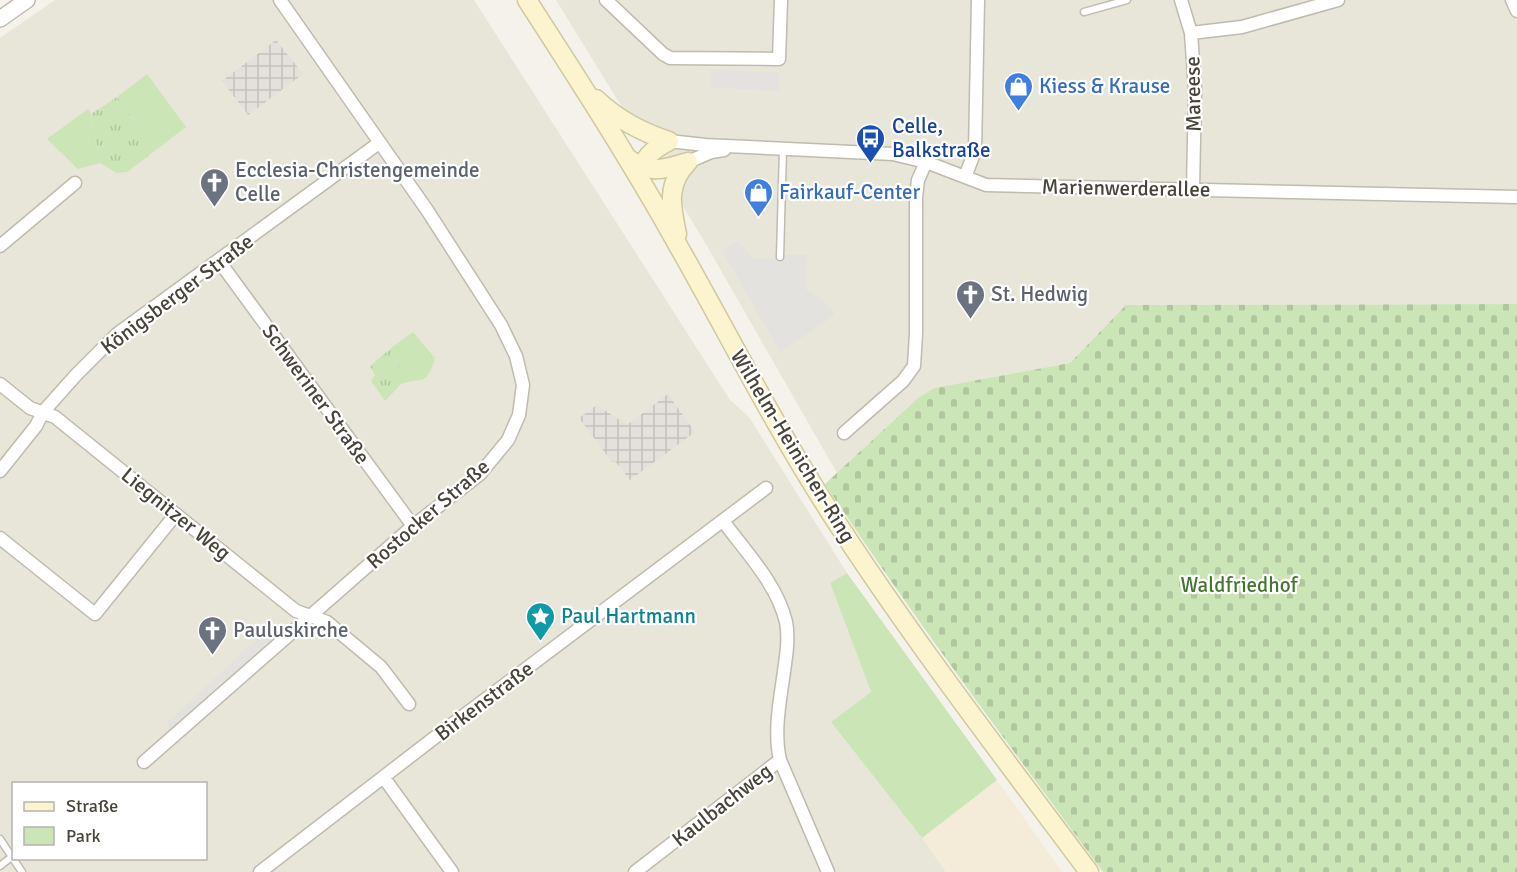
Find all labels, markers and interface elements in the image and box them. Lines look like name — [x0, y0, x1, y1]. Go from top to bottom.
street label: Mareese — [1179, 56, 1207, 132]
shop icon: Kiess & Krause — [1002, 70, 1034, 112]
place label: Kiess & Krause — [1039, 73, 1170, 99]
place label: Celle, Balkstraße — [892, 113, 991, 163]
bus stop icon: Celle, Balkstraße — [855, 122, 887, 164]
place label: Ecclesia-Christengemeinde Celle — [235, 157, 480, 207]
church icon: Ecclesia-Christengemeinde Celle — [198, 166, 230, 208]
street label: Marienwerderallee — [1041, 174, 1211, 202]
shop icon: Fairkauf-Center — [742, 176, 774, 218]
place label: Fairkauf-Center — [779, 179, 921, 205]
street label: Königsberger Straße — [96, 228, 258, 360]
church icon: St. Hedwig — [954, 278, 986, 320]
place label: St. Hedwig — [991, 281, 1088, 307]
street label: Schweriner Straße — [256, 319, 376, 469]
street label: Wilhelm-Heinichen-Ring — [725, 345, 861, 547]
street label: Rostocker Straße — [361, 454, 495, 574]
street label: Liegnitzer Weg — [116, 462, 236, 566]
park label: Waldfriedhof — [1181, 572, 1298, 598]
place icon: Paul Hartmann — [524, 600, 556, 642]
place label: Paul Hartmann — [561, 603, 696, 629]
church icon: Pauluskirche — [196, 614, 228, 656]
place label: Pauluskirche — [233, 617, 348, 643]
street label: Birkenstraße — [430, 656, 538, 746]
street label: Kaulbachweg — [667, 758, 777, 852]
legend — [12, 782, 207, 860]
text: Straße — [66, 795, 118, 817]
text: Park — [66, 825, 101, 847]

